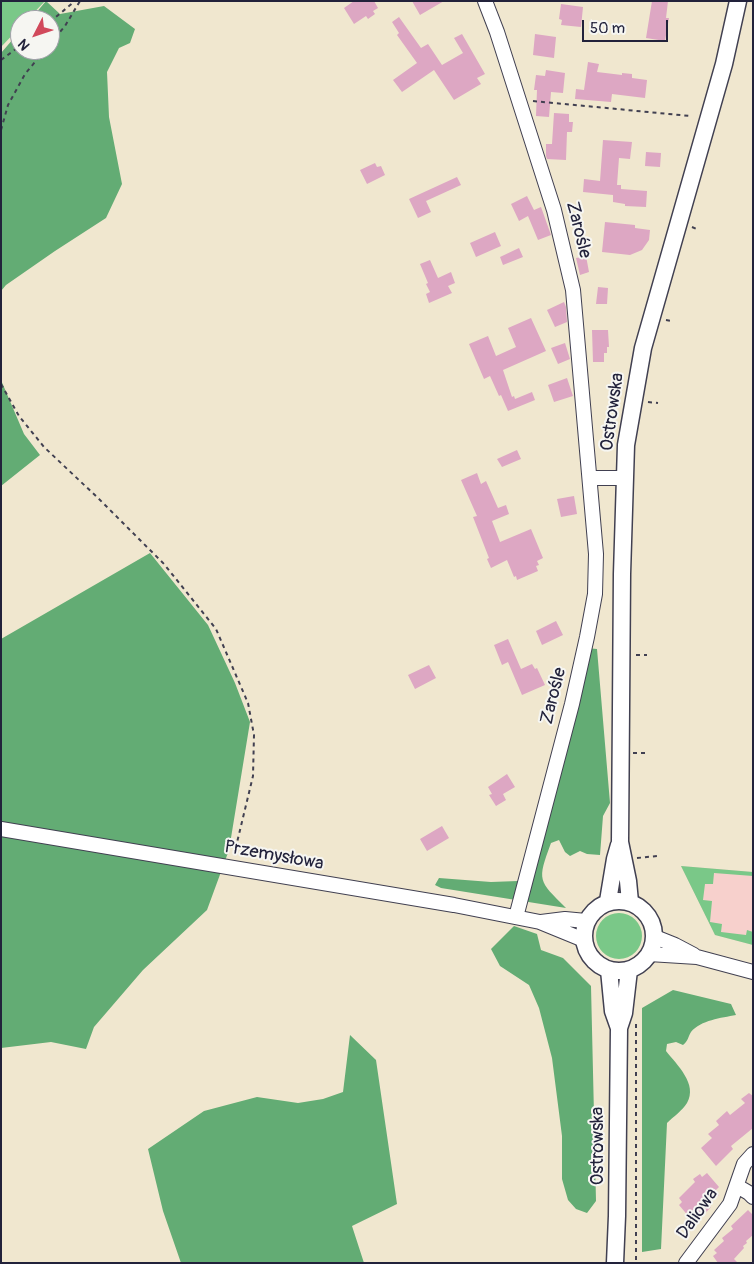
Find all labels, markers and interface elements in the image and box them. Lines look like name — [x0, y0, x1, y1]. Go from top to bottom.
north arrow — [10, 10, 60, 60]
scale bar — [584, 10, 670, 42]
text: 50 m — [590, 19, 625, 38]
text: N — [15, 35, 34, 54]
street label: Zarośle — [561, 199, 595, 261]
street label: Ostrowska — [597, 372, 629, 452]
street label: Zarośle — [537, 665, 571, 727]
street label: Przemysłowa — [223, 837, 325, 875]
street label: Ostrowska — [587, 1107, 609, 1185]
street label: Daliowa — [673, 1184, 723, 1244]

